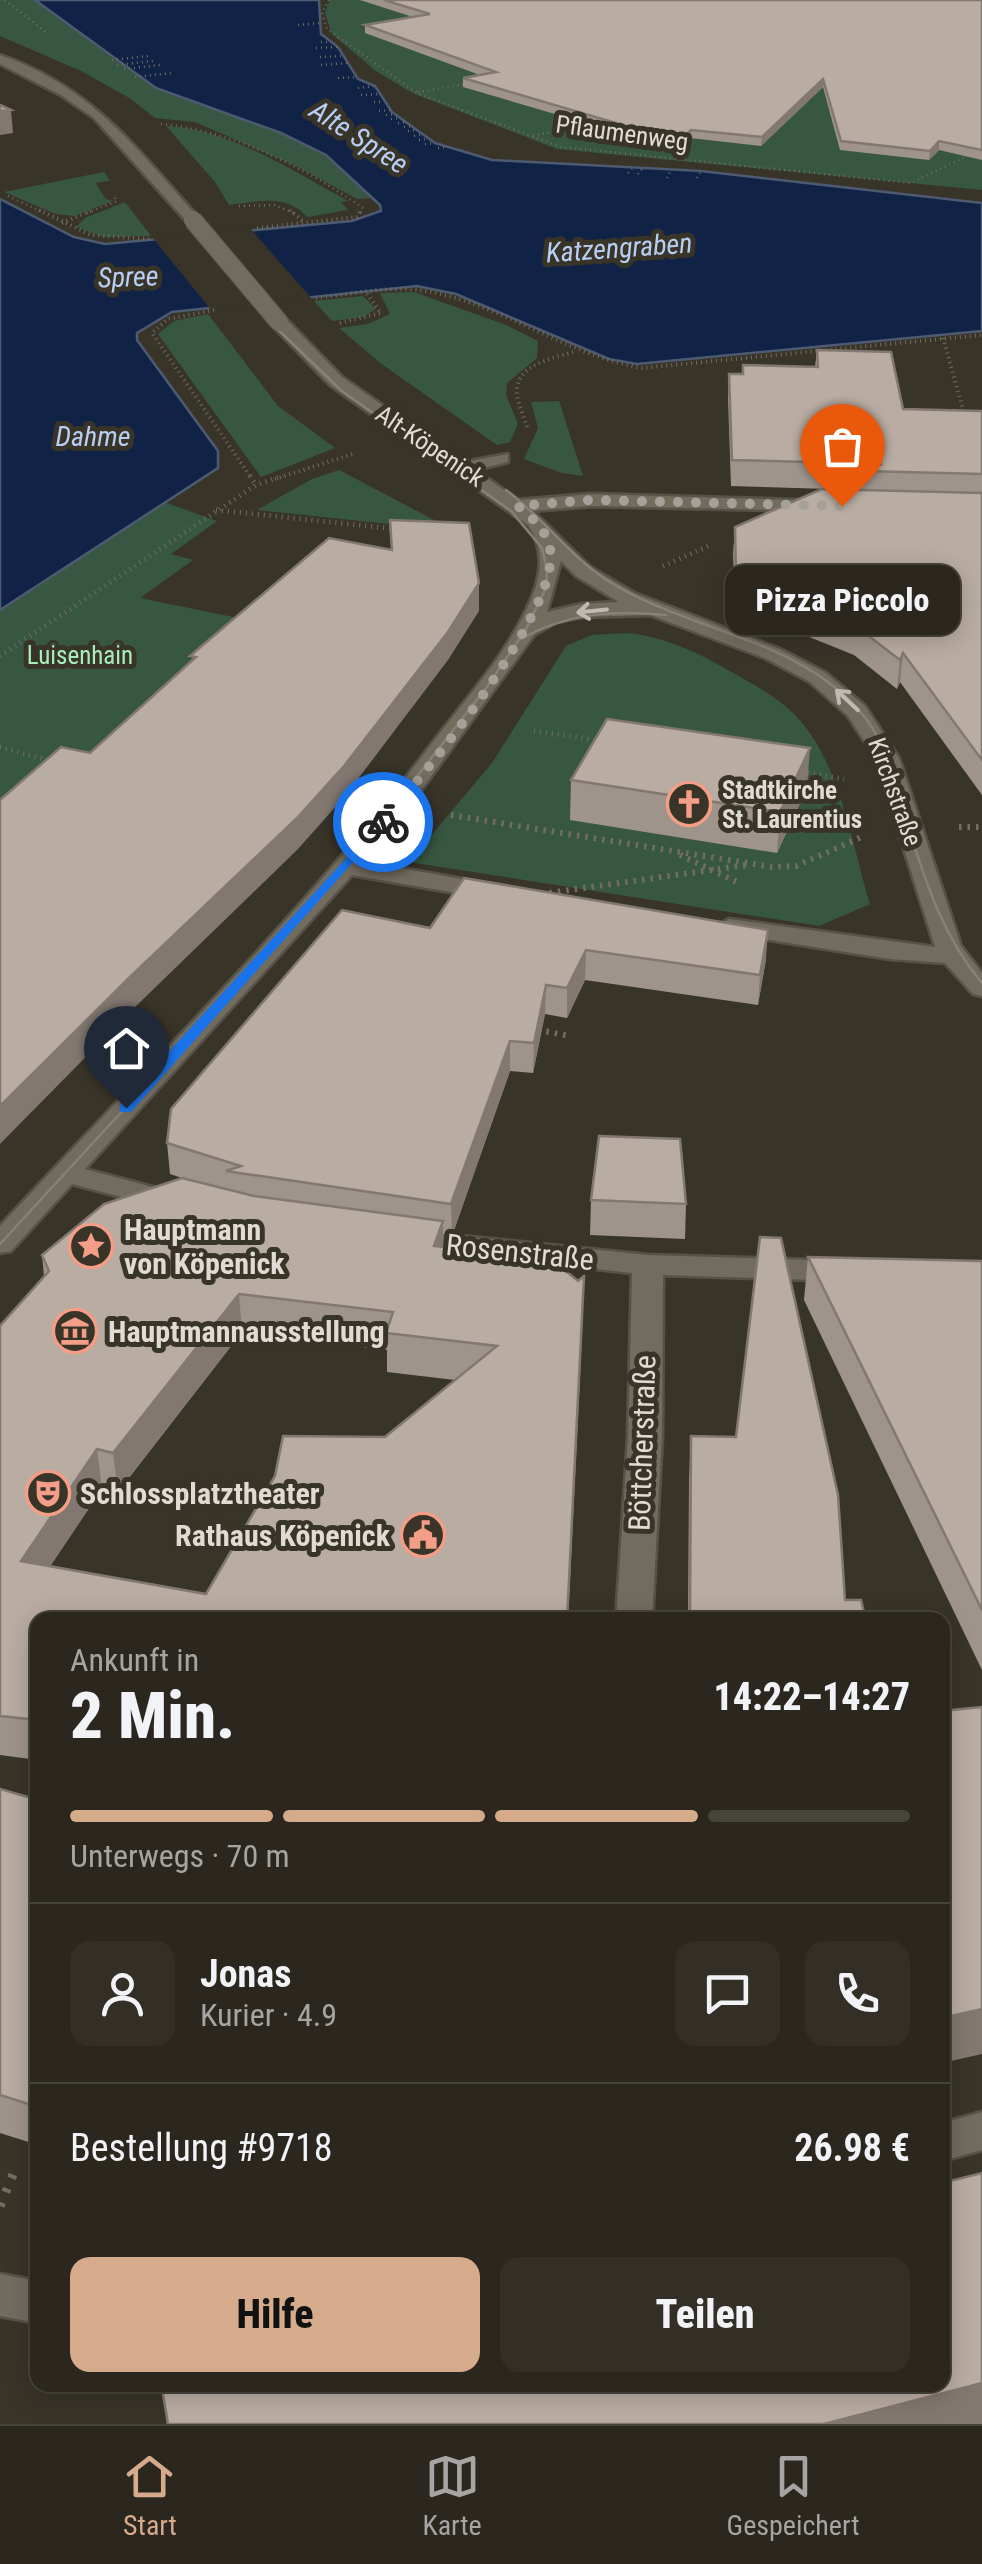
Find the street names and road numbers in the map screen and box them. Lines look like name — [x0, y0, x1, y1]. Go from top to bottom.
street label: Pflaumenweg — [554, 109, 690, 157]
street label: Alt-Köpenick — [370, 399, 490, 493]
street label: Kirchstraße — [862, 734, 928, 850]
street label: Rosenstraße — [444, 1227, 596, 1277]
street label: Böttcherstraße — [621, 1354, 663, 1532]

